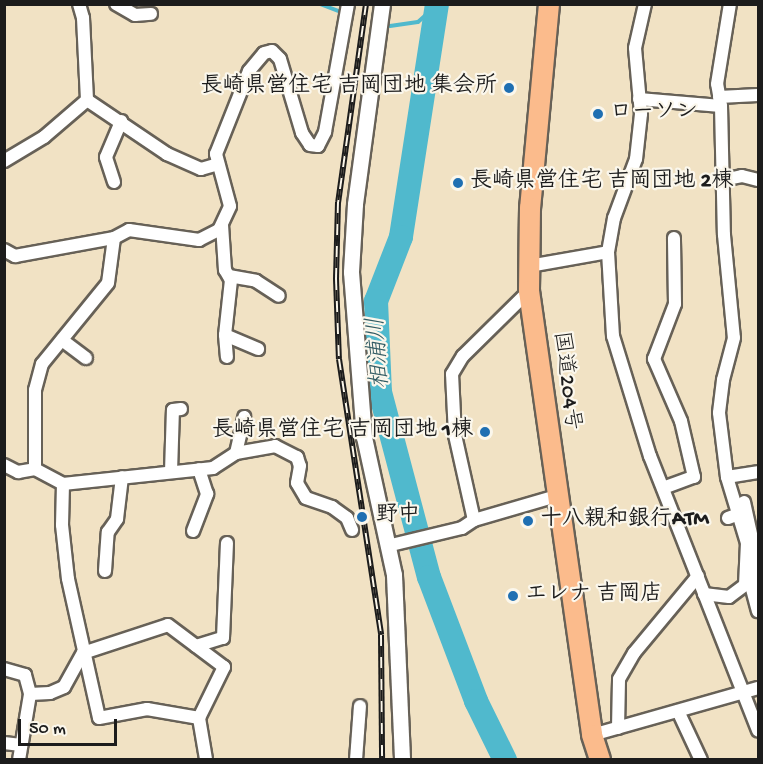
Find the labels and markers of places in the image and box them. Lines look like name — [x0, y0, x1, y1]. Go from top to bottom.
place label: 長崎県営住宅 吉岡団地 集会所 — [201, 75, 497, 101]
marker: 長崎県営住宅 吉岡団地 集会所 — [502, 81, 516, 95]
place label: ローソン — [610, 101, 698, 127]
marker: ローソン — [591, 107, 605, 121]
place label: 長崎県営住宅 吉岡団地 2棟 — [470, 170, 733, 196]
marker: 長崎県営住宅 吉岡団地 2棟 — [451, 176, 465, 190]
place label: 長崎県営住宅 吉岡団地 1棟 — [212, 419, 473, 445]
marker: 長崎県営住宅 吉岡団地 1棟 — [478, 425, 492, 439]
place label: 野中 — [376, 504, 420, 530]
marker: 野中 — [353, 508, 371, 526]
place label: 十八親和銀行ATM — [540, 508, 709, 534]
marker: 十八親和銀行ATM — [521, 514, 535, 528]
place label: エレナ 吉岡店 — [525, 583, 662, 609]
marker: エレナ 吉岡店 — [506, 589, 520, 603]

